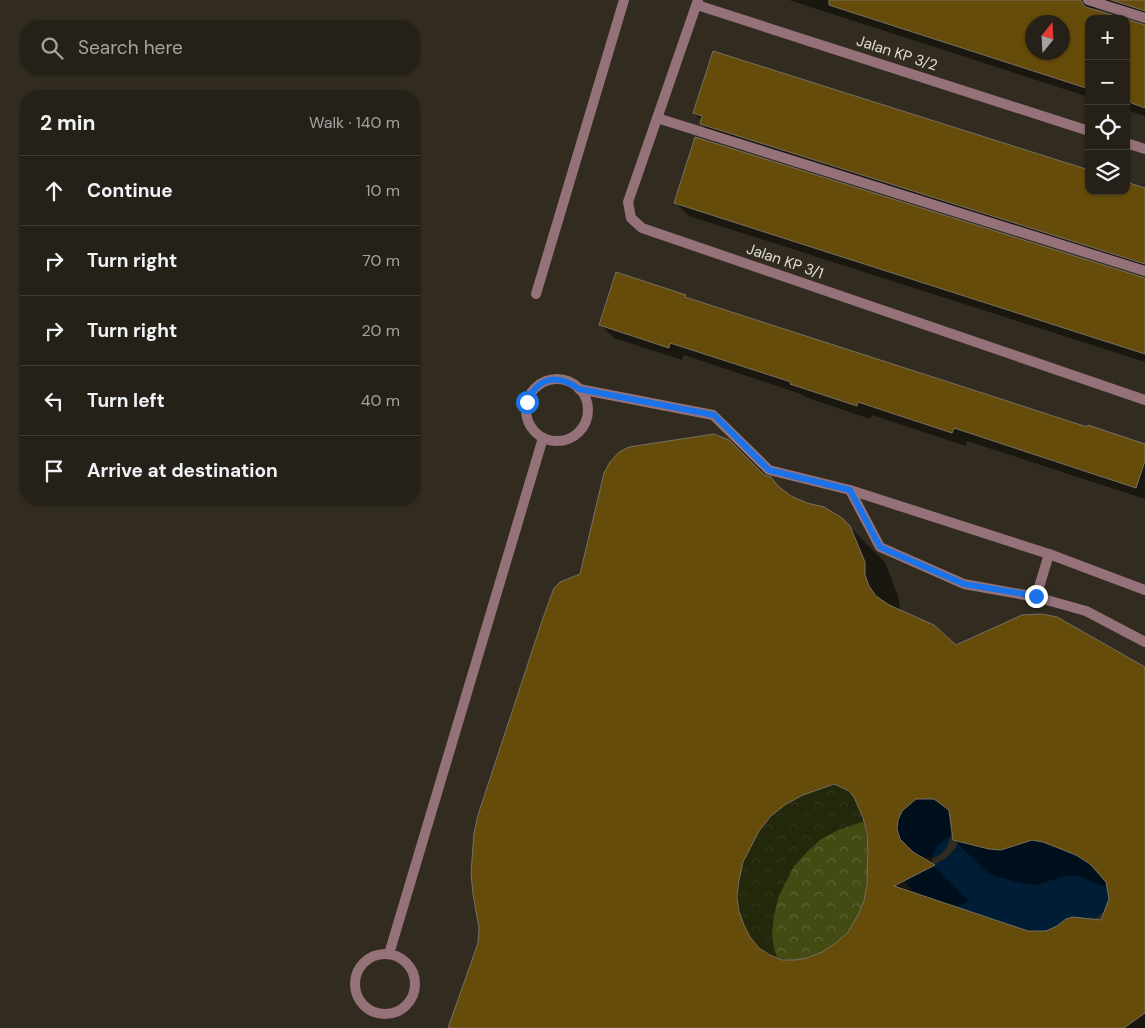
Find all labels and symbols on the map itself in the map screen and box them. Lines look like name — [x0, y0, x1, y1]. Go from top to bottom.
north arrow — [1025, 15, 1070, 60]
street label: Jalan KP 3/2 — [854, 31, 940, 75]
street label: Jalan KP 3/1 — [744, 239, 826, 283]
route start — [516, 391, 539, 414]
route end — [1025, 585, 1048, 608]

